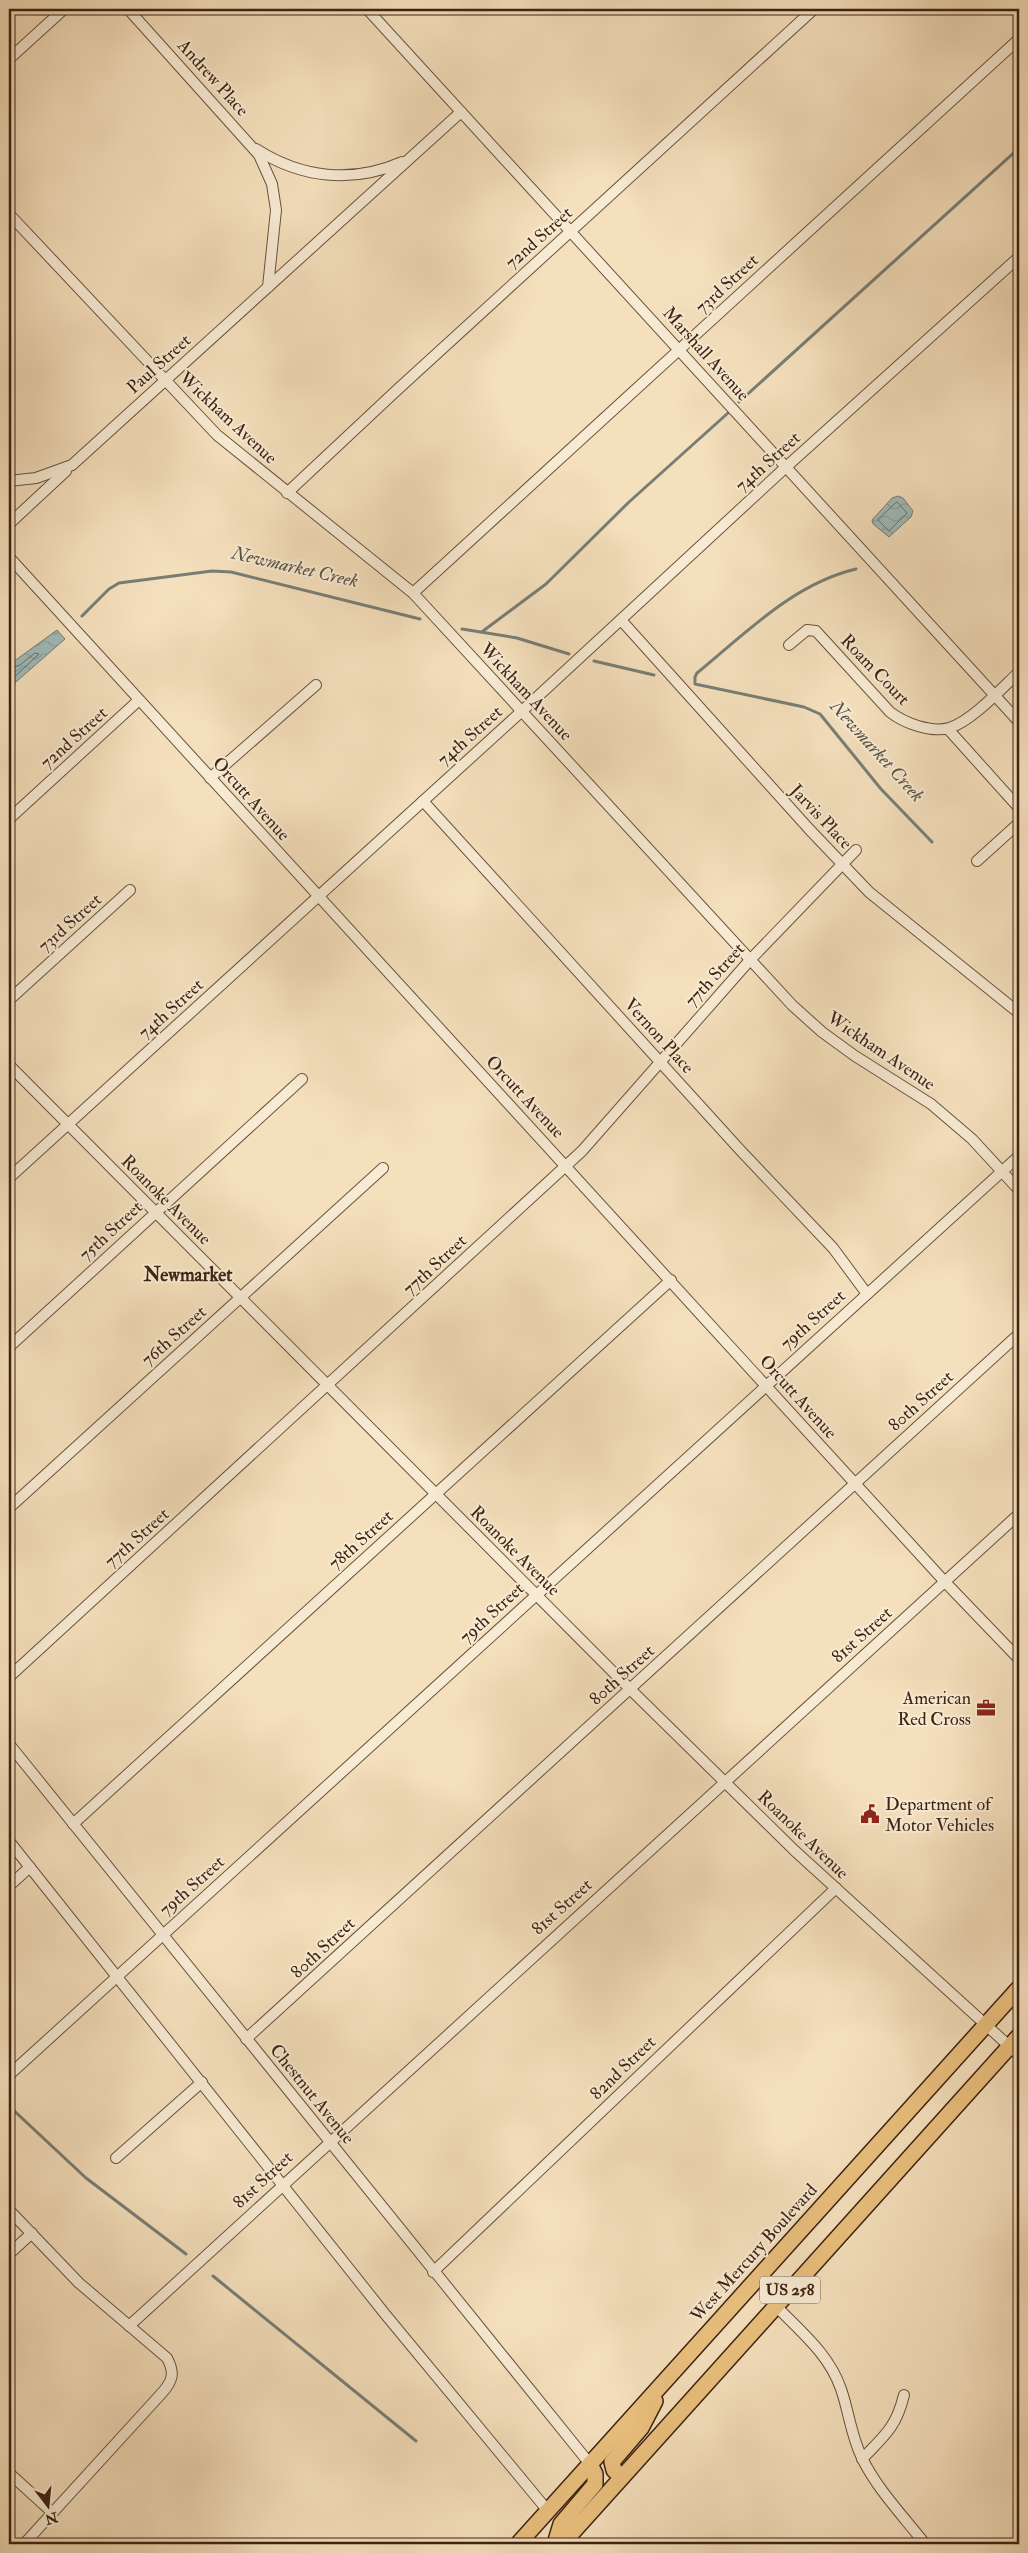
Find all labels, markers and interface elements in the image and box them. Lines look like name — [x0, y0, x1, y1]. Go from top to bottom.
street label: Andrew Place — [172, 34, 254, 122]
street label: 72nd Street — [501, 202, 578, 274]
street label: 73rd Street — [691, 249, 763, 319]
street label: Marshall Avenue — [657, 302, 755, 406]
street label: Paul Street — [122, 329, 196, 399]
street label: Wickham Avenue — [174, 366, 282, 470]
street label: 74th Street — [731, 427, 806, 497]
water label: Newmarket Creek — [228, 541, 361, 593]
street label: Roam Court — [835, 630, 915, 711]
street label: Wickham Avenue — [474, 638, 578, 746]
water label: Newmarket Creek — [824, 694, 929, 807]
street label: 74th Street — [433, 701, 508, 771]
street label: 72nd Street — [36, 702, 113, 774]
street label: Orcutt Avenue — [207, 752, 295, 846]
street label: Jarvis Place — [784, 779, 857, 855]
street label: 73rd Street — [33, 888, 107, 958]
street label: 77th Street — [680, 938, 750, 1012]
street label: 74th Street — [134, 974, 209, 1044]
street label: Vernon Place — [619, 993, 699, 1079]
street label: Wickham Avenue — [822, 1006, 940, 1096]
street label: Orcutt Avenue — [481, 1051, 570, 1144]
street label: Roanoke Avenue — [116, 1150, 216, 1250]
street label: 75th Street — [74, 1196, 148, 1266]
street label: 77th Street — [398, 1230, 472, 1300]
district label: Newmarket — [143, 1263, 233, 1287]
street label: 79th Street — [776, 1285, 851, 1355]
street label: 76th Street — [137, 1301, 211, 1371]
street label: Orcutt Avenue — [754, 1350, 842, 1444]
street label: 80th Street — [884, 1366, 959, 1436]
street label: Roanoke Avenue — [465, 1501, 565, 1601]
street label: 77th Street — [100, 1503, 174, 1573]
street label: 78th Street — [324, 1505, 398, 1575]
street label: 79th Street — [455, 1577, 529, 1649]
street label: 81st Street — [827, 1602, 897, 1668]
street label: 80th Street — [585, 1640, 660, 1710]
place label: American Red Cross — [897, 1687, 971, 1731]
office icon: American Red Cross — [975, 1697, 997, 1719]
street label: Roanoke Avenue — [752, 1786, 854, 1885]
place label: Department of Motor Vehicles — [885, 1793, 994, 1837]
public building icon: Department of Motor Vehicles — [859, 1803, 881, 1825]
street label: 79th Street — [155, 1851, 230, 1921]
street label: 81st Street — [527, 1874, 597, 1940]
street label: 80th Street — [286, 1912, 360, 1984]
street label: 82nd Street — [585, 2031, 661, 2105]
street label: Chestnut Avenue — [265, 2039, 360, 2149]
street label: 81st Street — [228, 2146, 298, 2214]
street label: West Mercury Boulevard — [685, 2179, 822, 2328]
road number: US 258 — [760, 2276, 820, 2304]
north arrow — [22, 2480, 72, 2530]
text: N — [43, 2508, 61, 2528]

